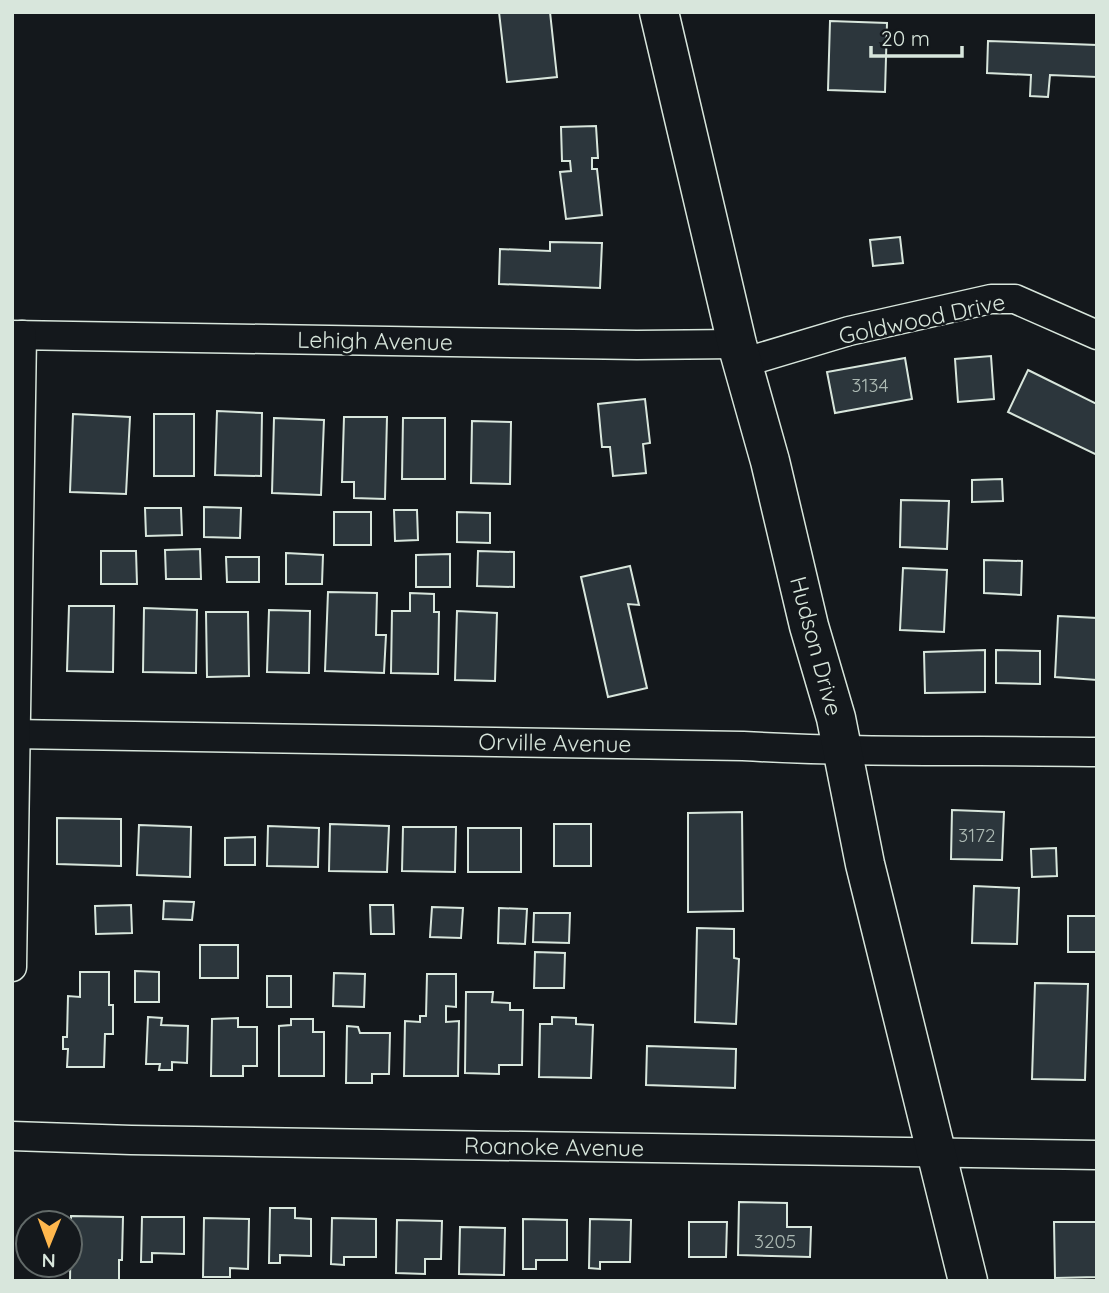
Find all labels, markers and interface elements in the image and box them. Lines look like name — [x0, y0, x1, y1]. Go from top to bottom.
scale bar — [871, 14, 962, 58]
text: 20 m — [881, 25, 930, 51]
street label: Goldwood Drive — [836, 287, 1008, 350]
street label: Lehigh Avenue — [297, 325, 453, 356]
house number: 3134 — [852, 373, 888, 397]
street label: Hudson Drive — [784, 573, 849, 719]
street label: Orville Avenue — [478, 727, 632, 758]
house number: 3172 — [958, 823, 996, 847]
street label: Roanoke Avenue — [464, 1130, 644, 1163]
north arrow — [14, 1209, 84, 1279]
house number: 3205 — [754, 1229, 796, 1253]
text: N — [42, 1249, 56, 1273]

